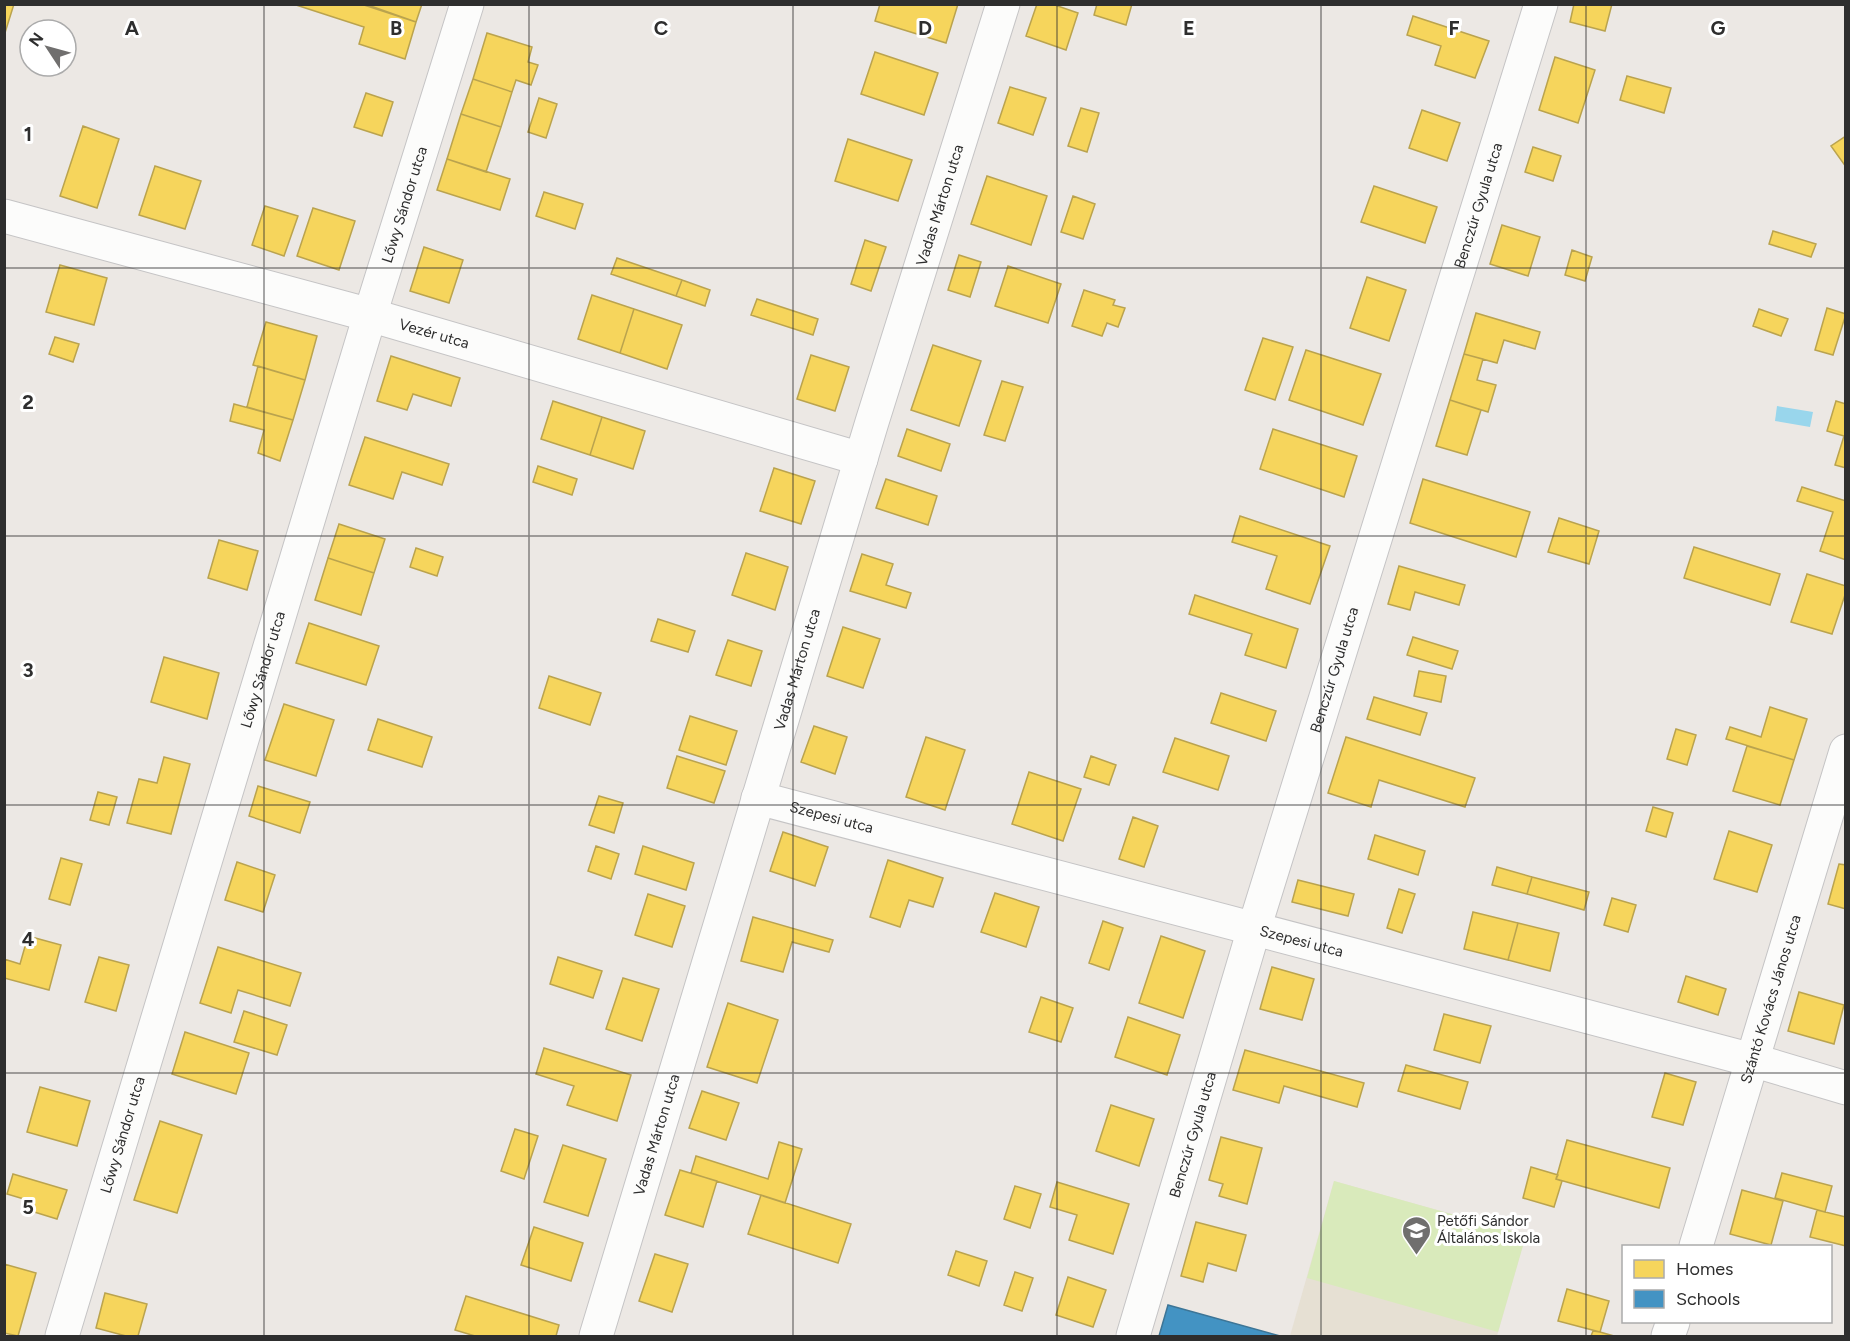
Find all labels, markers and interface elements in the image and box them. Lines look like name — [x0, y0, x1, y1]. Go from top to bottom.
text: A — [125, 16, 140, 40]
text: B — [390, 16, 402, 40]
text: C — [654, 16, 668, 40]
text: D — [918, 16, 932, 40]
text: E — [1183, 16, 1195, 40]
text: F — [1448, 16, 1460, 40]
text: G — [1711, 16, 1726, 40]
north arrow — [18, 18, 78, 78]
text: N — [25, 29, 48, 50]
text: 1 — [24, 122, 32, 146]
street label: Benczúr Gyula utca — [1450, 141, 1506, 271]
street label: Vadas Márton utca — [912, 142, 967, 268]
street label: Lőwy Sándor utca — [378, 144, 431, 265]
street label: Vezér utca — [397, 315, 471, 353]
text: 2 — [22, 390, 34, 414]
street label: Benczúr Gyula utca — [1306, 605, 1362, 735]
street label: Vadas Márton utca — [770, 607, 824, 733]
street label: Lőwy Sándor utca — [237, 609, 289, 730]
text: 3 — [22, 658, 34, 682]
street label: Szepesi utca — [788, 798, 875, 837]
street label: Szántó Kovács János utca — [1737, 913, 1805, 1086]
street label: Szepesi utca — [1258, 922, 1345, 961]
text: 4 — [22, 927, 35, 951]
street label: Benczúr Gyula utca — [1166, 1070, 1220, 1200]
street label: Vadas Márton utca — [630, 1072, 684, 1198]
street label: Lőwy Sándor utca — [97, 1074, 149, 1195]
text: 5 — [22, 1195, 34, 1219]
place label: Petőfi Sándor Általános Iskola — [1437, 1212, 1540, 1247]
school or university icon: Petőfi Sándor Általános Iskola — [1400, 1214, 1432, 1256]
legend — [1622, 1245, 1832, 1323]
text: Homes — [1676, 1258, 1734, 1280]
text: Schools — [1676, 1288, 1740, 1310]

